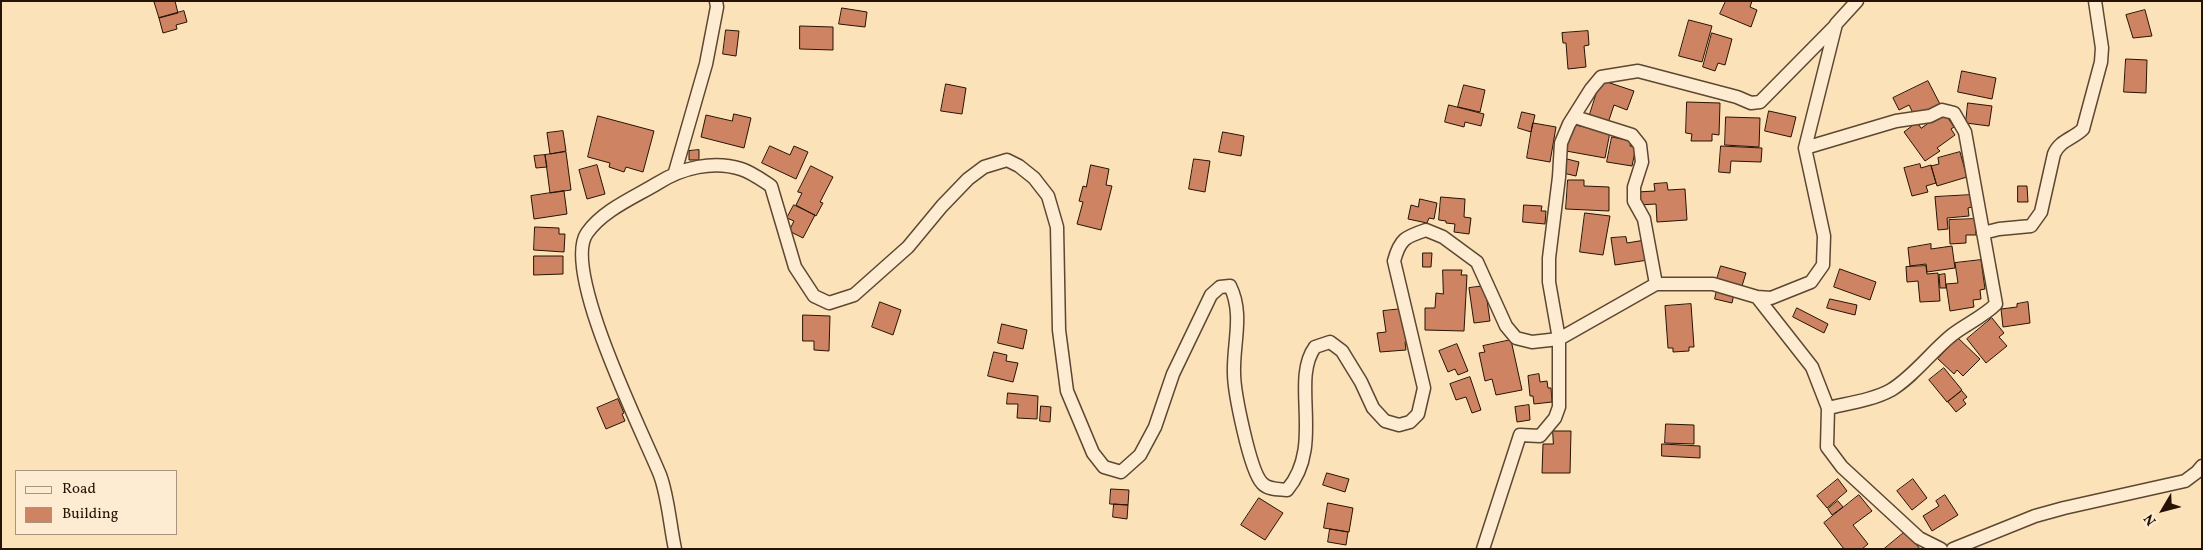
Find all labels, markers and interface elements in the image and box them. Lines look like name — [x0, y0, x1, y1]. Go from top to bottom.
legend — [15, 470, 178, 535]
text: Road — [62, 479, 96, 500]
north arrow — [2138, 485, 2188, 535]
text: Building — [62, 504, 118, 525]
text: N — [2140, 510, 2161, 529]

